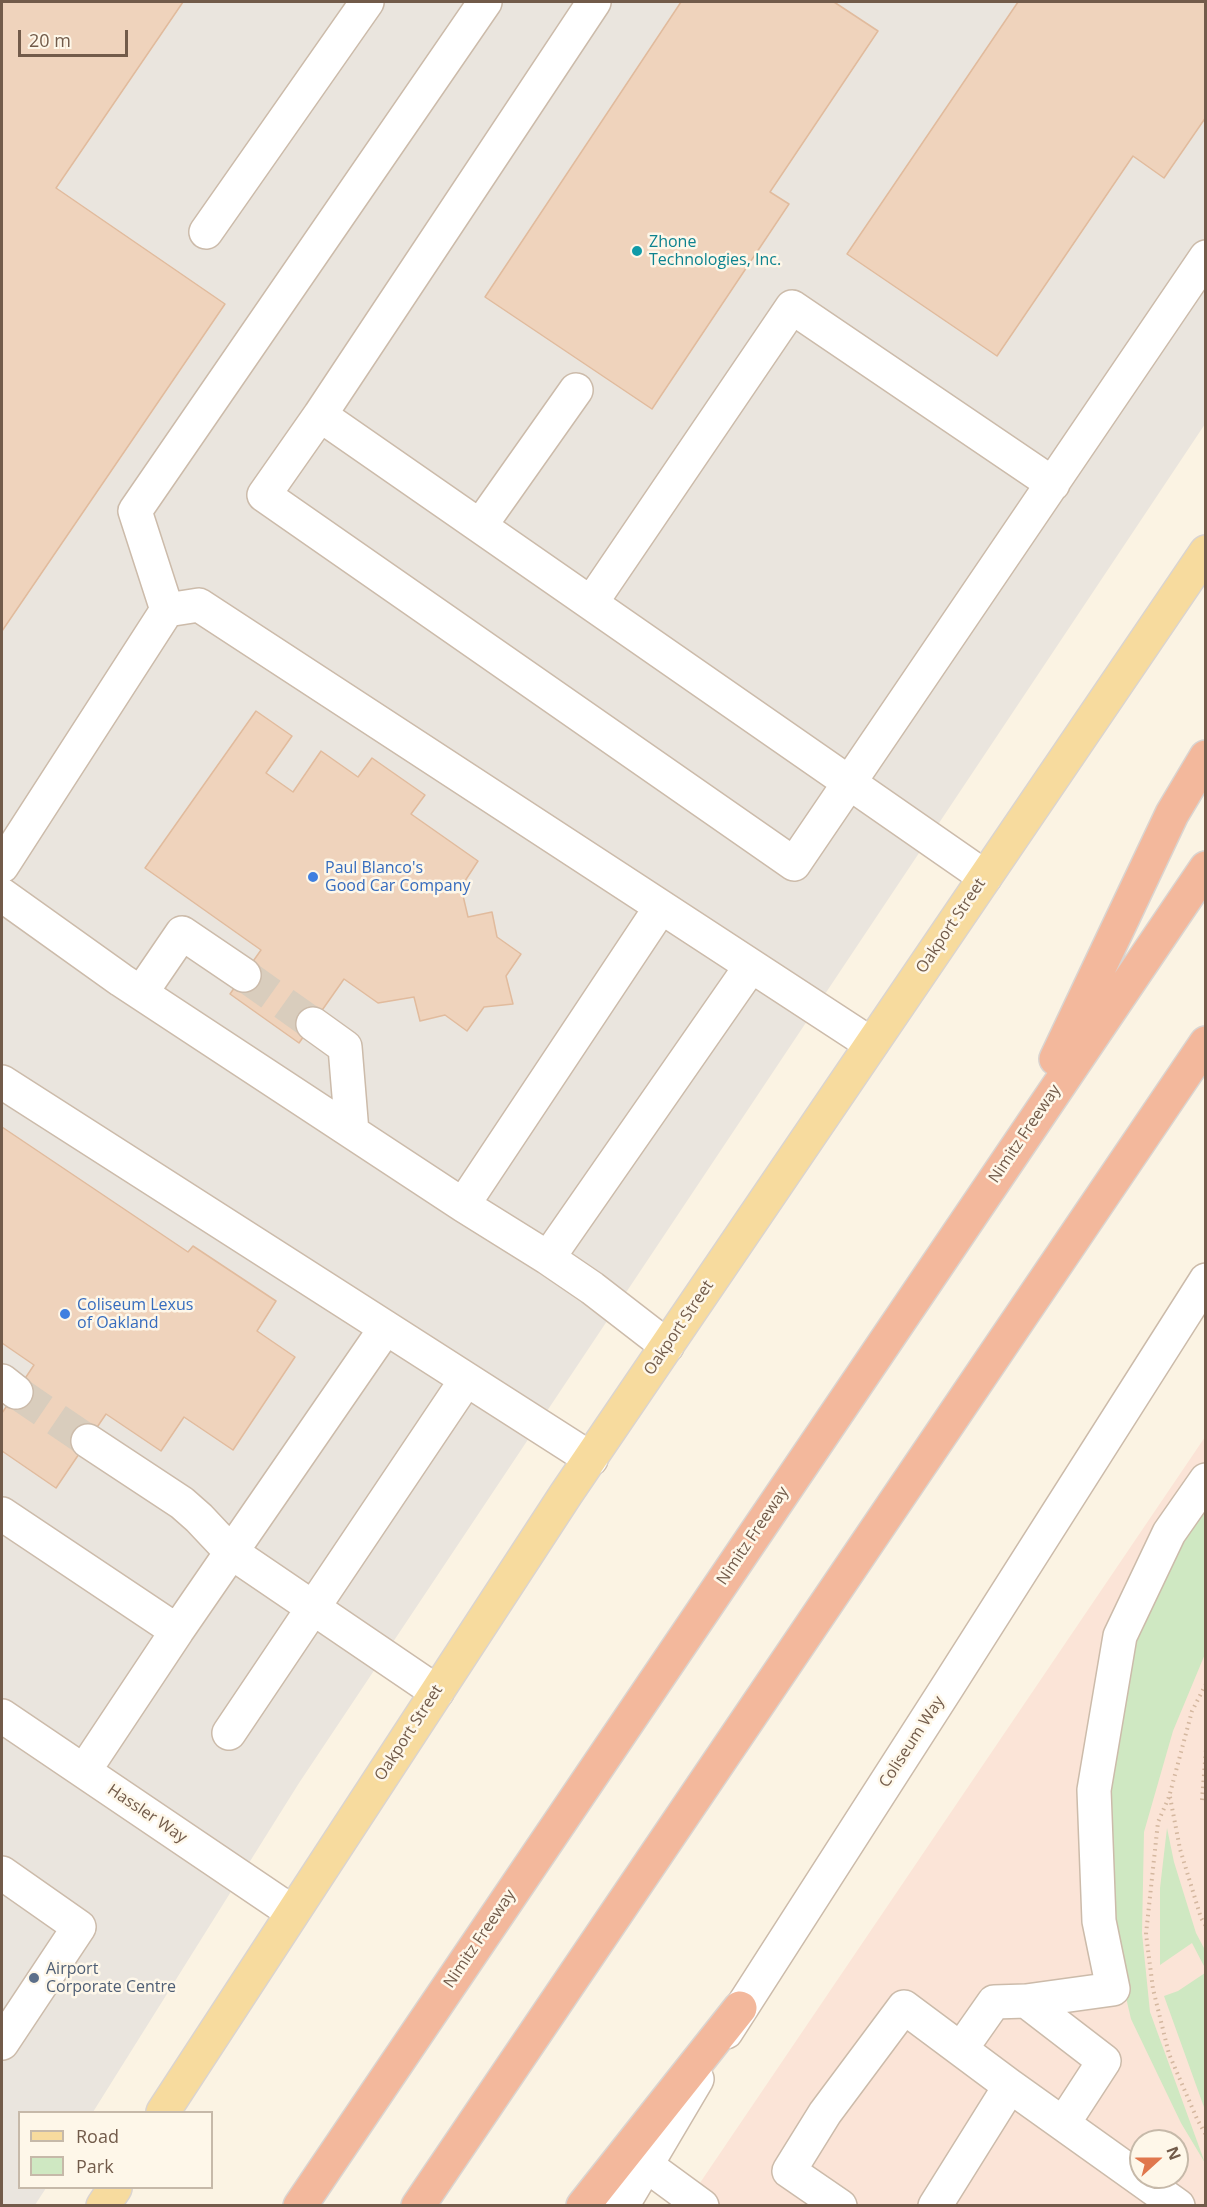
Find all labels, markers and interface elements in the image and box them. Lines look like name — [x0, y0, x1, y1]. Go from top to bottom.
scale bar — [21, 18, 130, 56]
text: 20 m — [29, 28, 71, 52]
place label: Zhone Technologies, Inc. — [649, 232, 781, 270]
marker: Zhone Technologies, Inc. — [630, 244, 644, 258]
place label: Paul Blanco's Good Car Company — [325, 858, 471, 896]
marker: Paul Blanco's Good Car Company — [306, 870, 320, 884]
street label: Oakport Street — [912, 875, 990, 977]
street label: Nimitz Freeway — [985, 1081, 1065, 1187]
street label: Oakport Street — [640, 1277, 718, 1379]
place label: Coliseum Lexus of Oakland — [77, 1295, 193, 1333]
marker: Coliseum Lexus of Oakland — [58, 1307, 72, 1321]
street label: Nimitz Freeway — [713, 1483, 793, 1589]
street label: Oakport Street — [371, 1682, 447, 1784]
street label: Coliseum Way — [875, 1693, 949, 1791]
street label: Hassler Way — [104, 1781, 190, 1847]
street label: Nimitz Freeway — [440, 1886, 520, 1992]
place label: Airport Corporate Centre — [46, 1959, 176, 1997]
marker: Airport Corporate Centre — [27, 1971, 41, 1985]
legend — [18, 2111, 213, 2189]
text: Road — [76, 2124, 119, 2148]
north arrow — [1129, 2129, 1189, 2189]
text: N — [1161, 2143, 1187, 2163]
text: Park — [76, 2154, 114, 2178]

